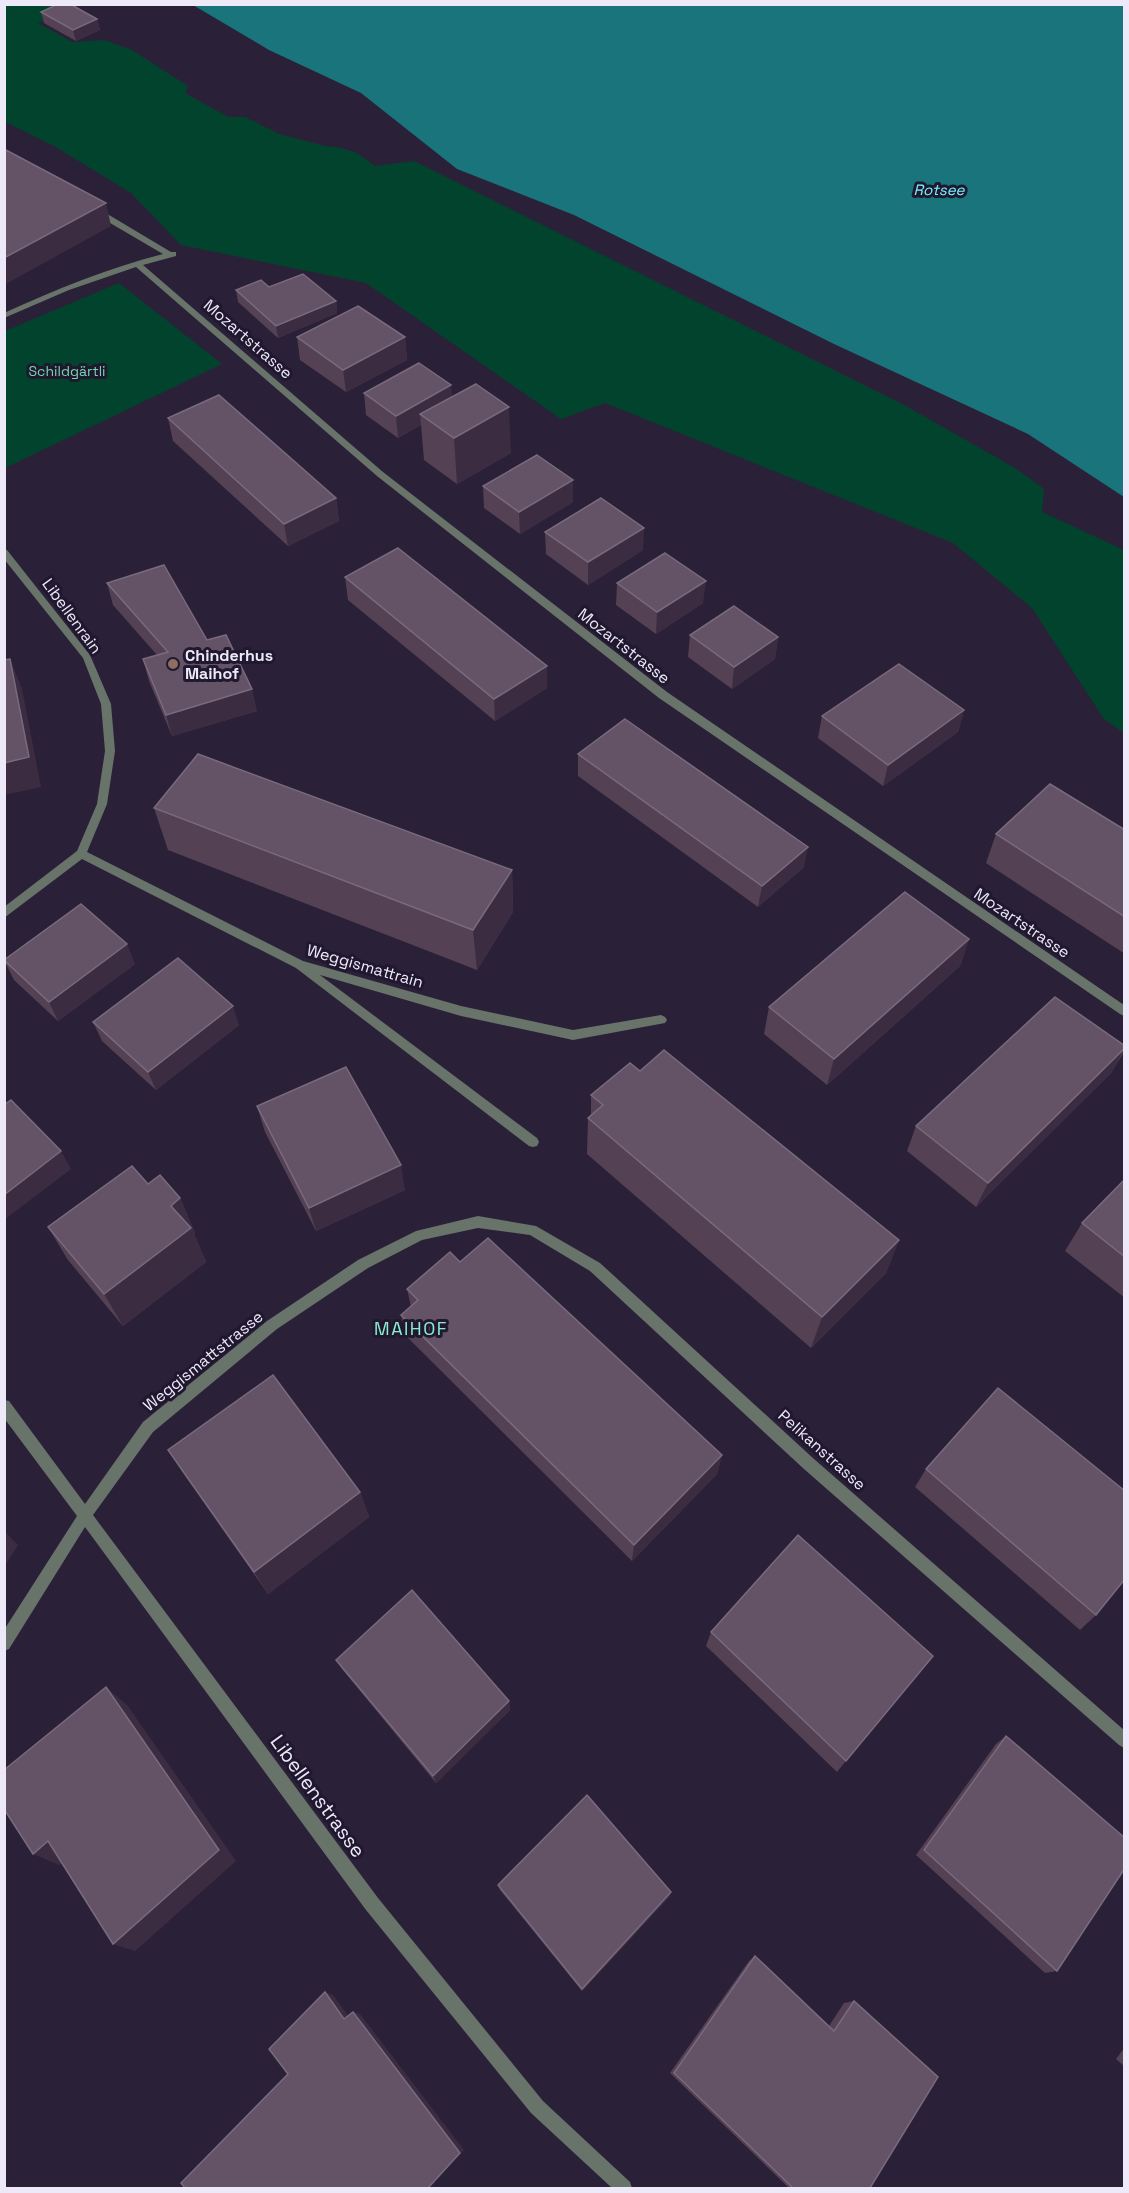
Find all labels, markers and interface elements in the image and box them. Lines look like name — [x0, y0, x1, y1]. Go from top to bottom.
water label: Rotsee — [913, 180, 966, 199]
street label: Mozartstrasse — [199, 295, 297, 383]
park label: Schildgärtli — [28, 362, 106, 380]
street label: Libellenrain — [38, 574, 106, 658]
street label: Mozartstrasse — [574, 604, 674, 688]
place label: Chinderhus Maihof — [185, 645, 273, 684]
marker: Chinderhus Maihof — [166, 657, 180, 671]
street label: Mozartstrasse — [970, 883, 1074, 963]
street label: Weggismattrain — [304, 939, 426, 993]
street label: Weggismattstrasse — [139, 1306, 267, 1416]
district label: MAIHOF — [374, 1317, 448, 1340]
street label: Pelikanstrasse — [774, 1405, 870, 1495]
street label: Libellenstrasse — [265, 1730, 371, 1862]

